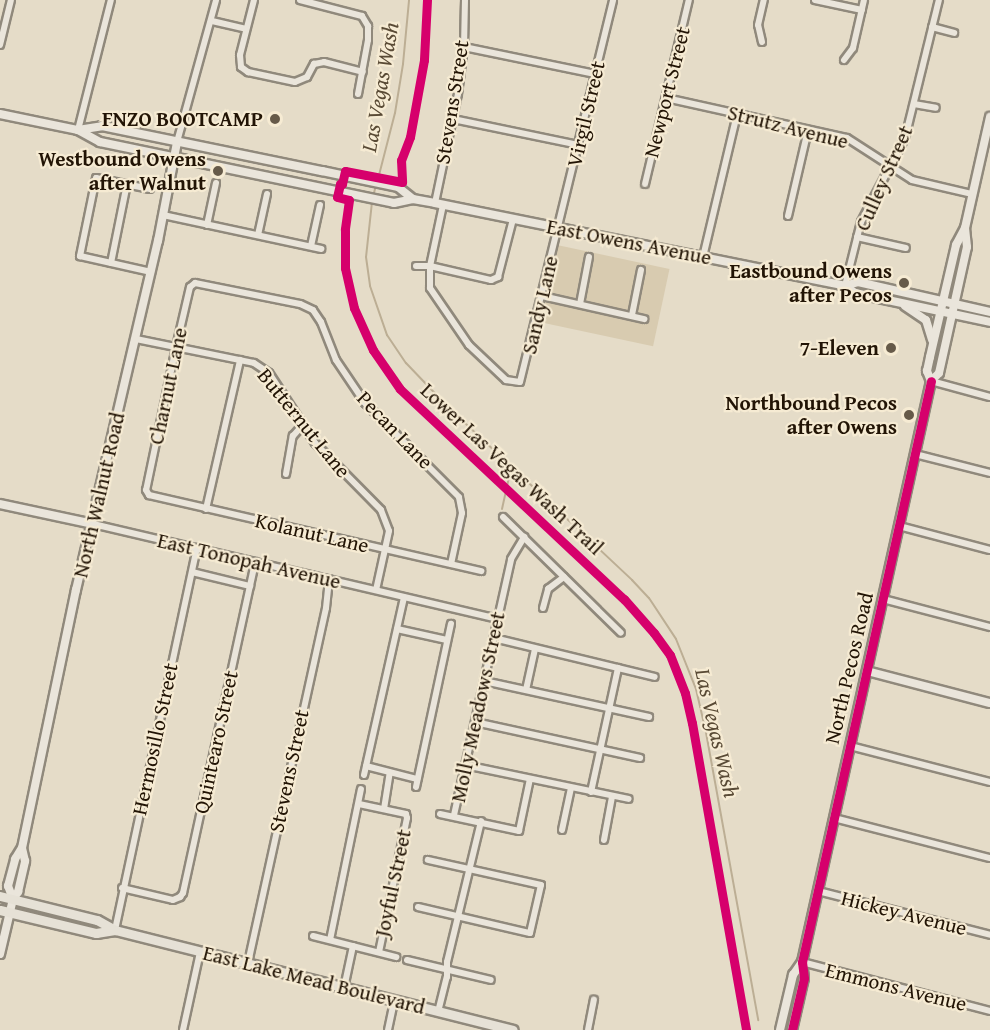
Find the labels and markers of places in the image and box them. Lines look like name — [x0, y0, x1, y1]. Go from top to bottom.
place label: FNZO BOOTCAMP — [102, 106, 263, 132]
marker: FNZO BOOTCAMP — [268, 112, 282, 126]
place label: Westbound Owens after Walnut — [38, 146, 206, 196]
marker: Westbound Owens after Walnut — [211, 164, 225, 178]
place label: Eastbound Owens after Pecos — [730, 258, 892, 308]
marker: Eastbound Owens after Pecos — [897, 276, 911, 290]
place label: 7-Eleven — [799, 335, 879, 361]
marker: 7-Eleven — [884, 341, 898, 355]
place label: Northbound Pecos after Owens — [726, 390, 897, 440]
marker: Northbound Pecos after Owens — [902, 408, 916, 422]

